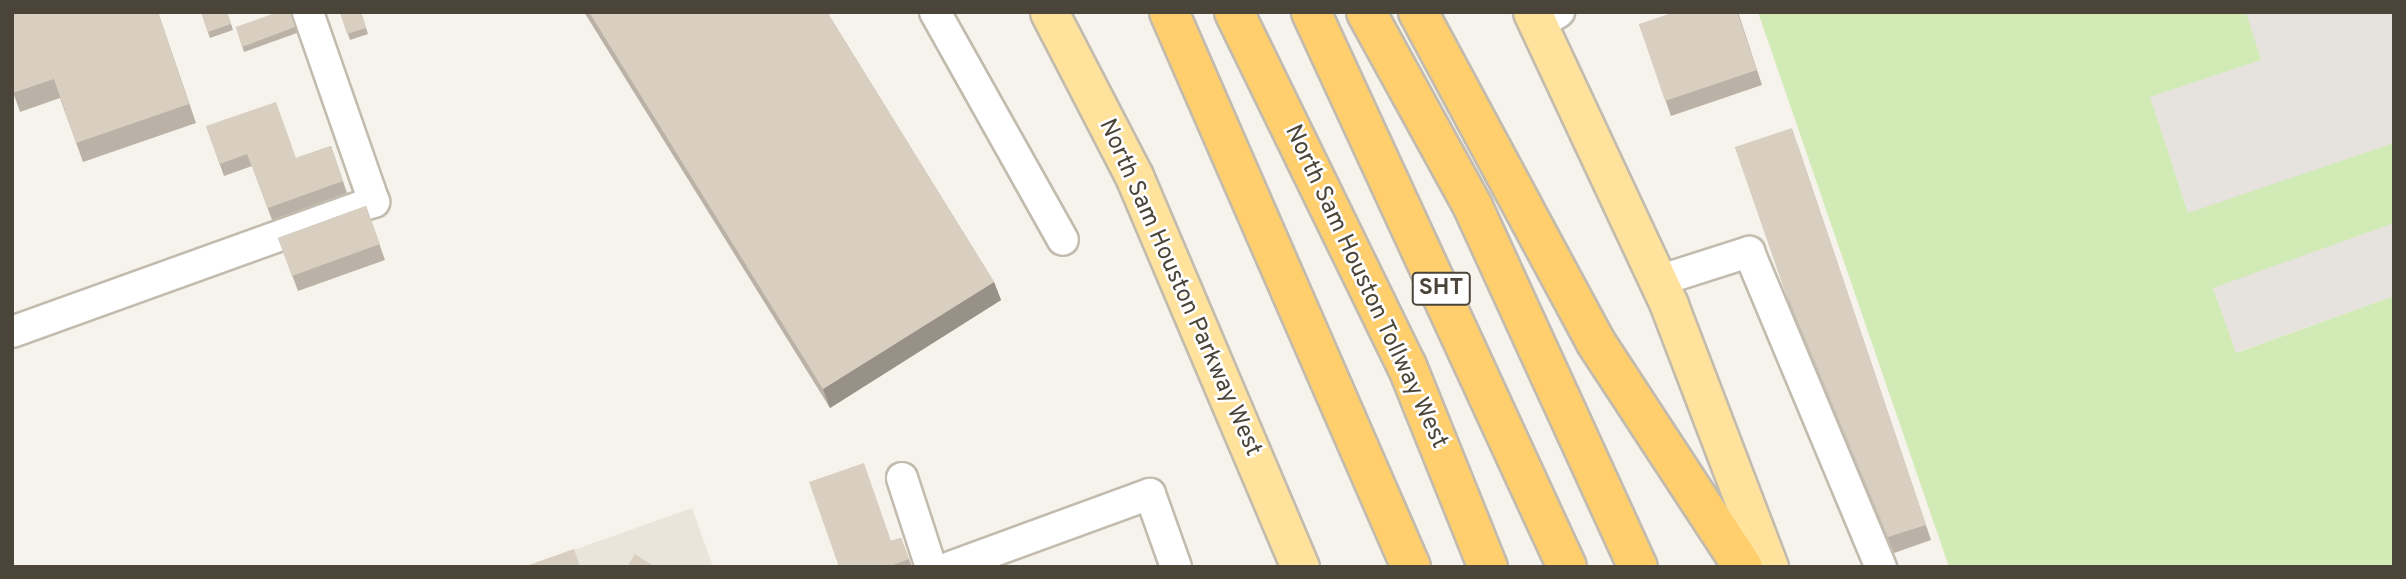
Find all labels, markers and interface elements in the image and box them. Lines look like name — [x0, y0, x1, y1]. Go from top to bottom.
street label: North Sam Houston Parkway West — [1091, 115, 1267, 461]
street label: North Sam Houston Tollway West — [1277, 120, 1453, 454]
road number: SHT — [1411, 270, 1471, 308]

